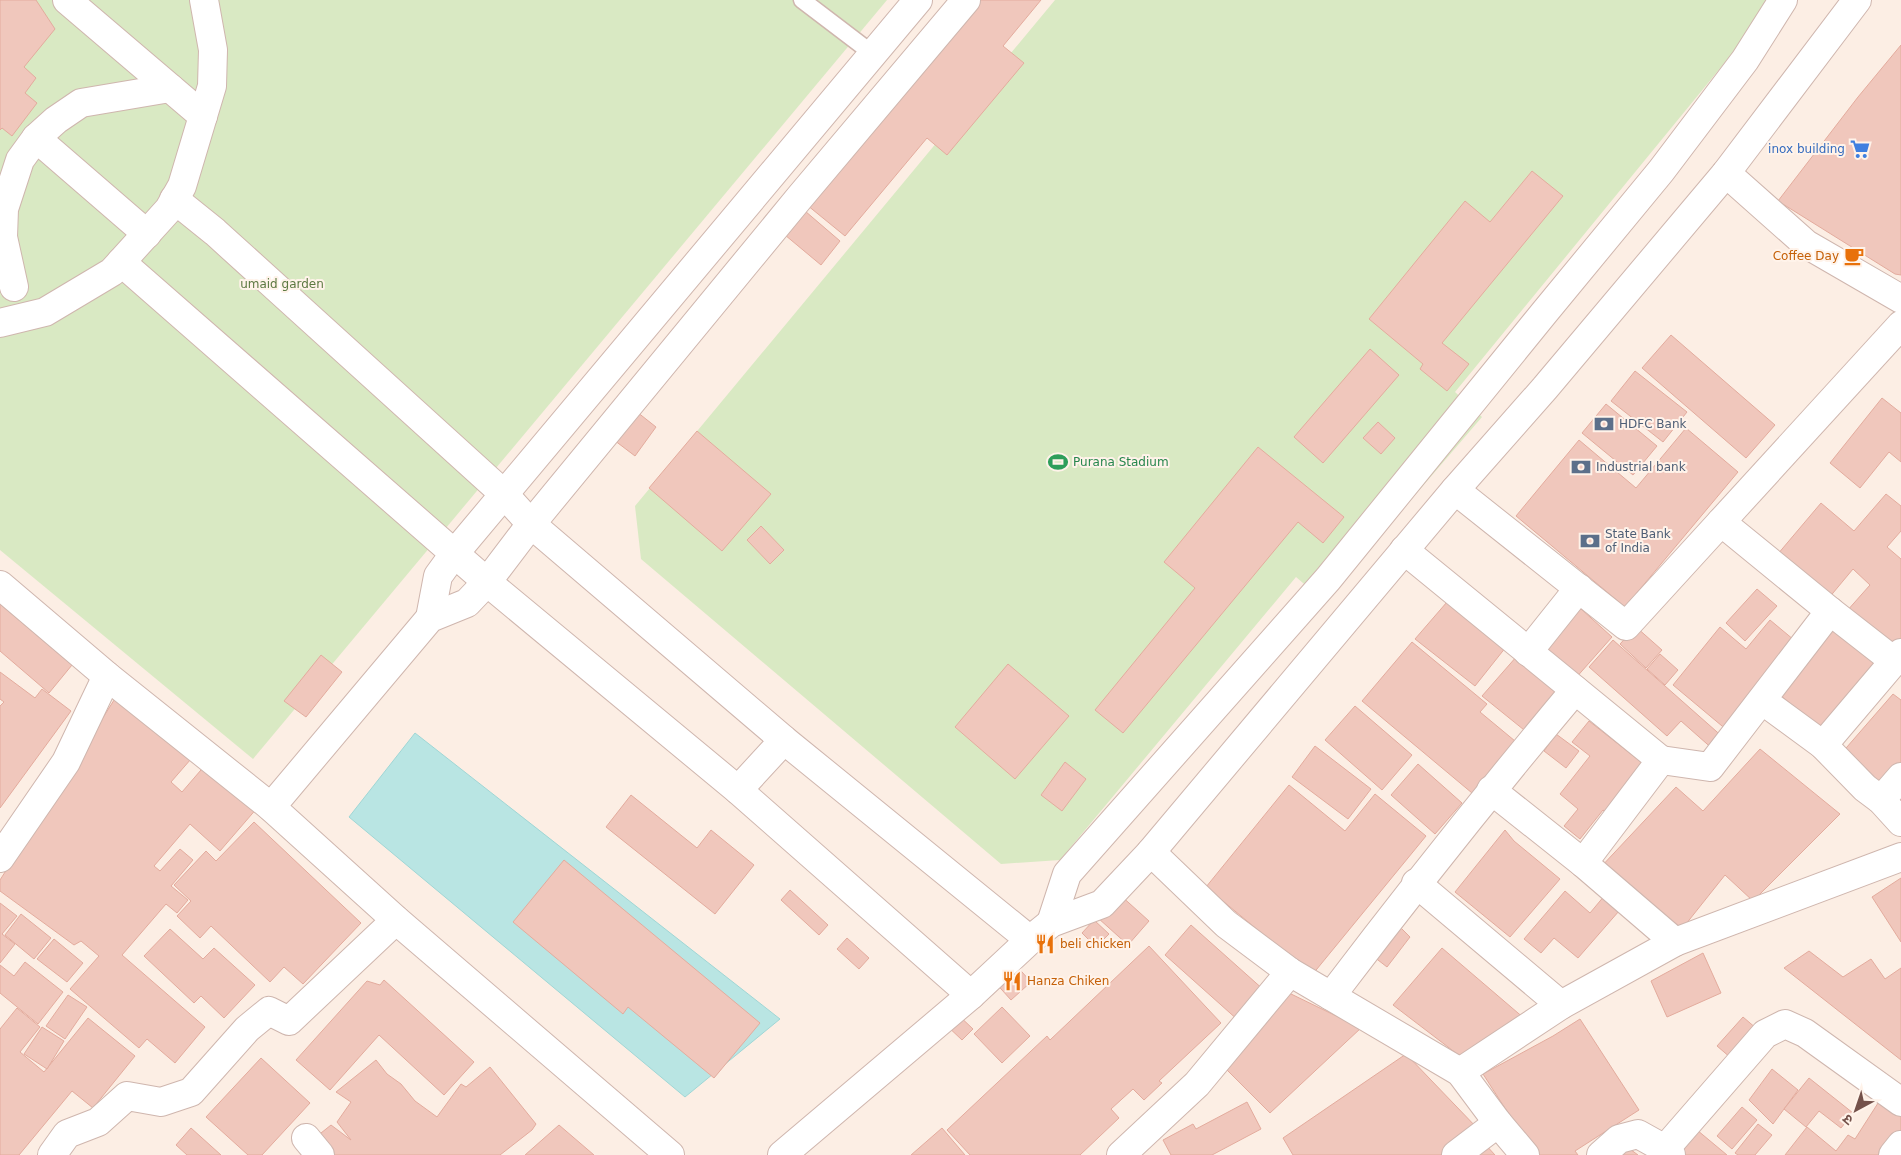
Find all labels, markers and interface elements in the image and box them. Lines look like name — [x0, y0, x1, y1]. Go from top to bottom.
supermarket icon: inox building — [1849, 138, 1871, 160]
place label: inox building — [1768, 142, 1845, 156]
cafe icon: Coffee Day — [1843, 245, 1865, 267]
place label: Coffee Day — [1773, 249, 1839, 263]
park label: umaid garden — [240, 277, 324, 291]
bank icon: HDFC Bank — [1593, 413, 1615, 435]
place label: HDFC Bank — [1619, 417, 1687, 431]
sports icon: Purana Stadium — [1047, 451, 1069, 473]
place label: Purana Stadium — [1073, 455, 1169, 469]
bank icon: Industrial bank — [1570, 456, 1592, 478]
place label: Industrial bank — [1596, 460, 1686, 474]
place label: State Bank of India — [1605, 527, 1671, 555]
bank icon: State Bank of India — [1579, 530, 1601, 552]
restaurant icon: beli chicken — [1034, 933, 1056, 955]
place label: beli chicken — [1060, 937, 1131, 951]
restaurant icon: Hanza Chiken — [1001, 970, 1023, 992]
place label: Hanza Chiken — [1027, 974, 1109, 988]
north arrow — [1831, 1085, 1881, 1135]
text: उ — [1839, 1111, 1856, 1129]

